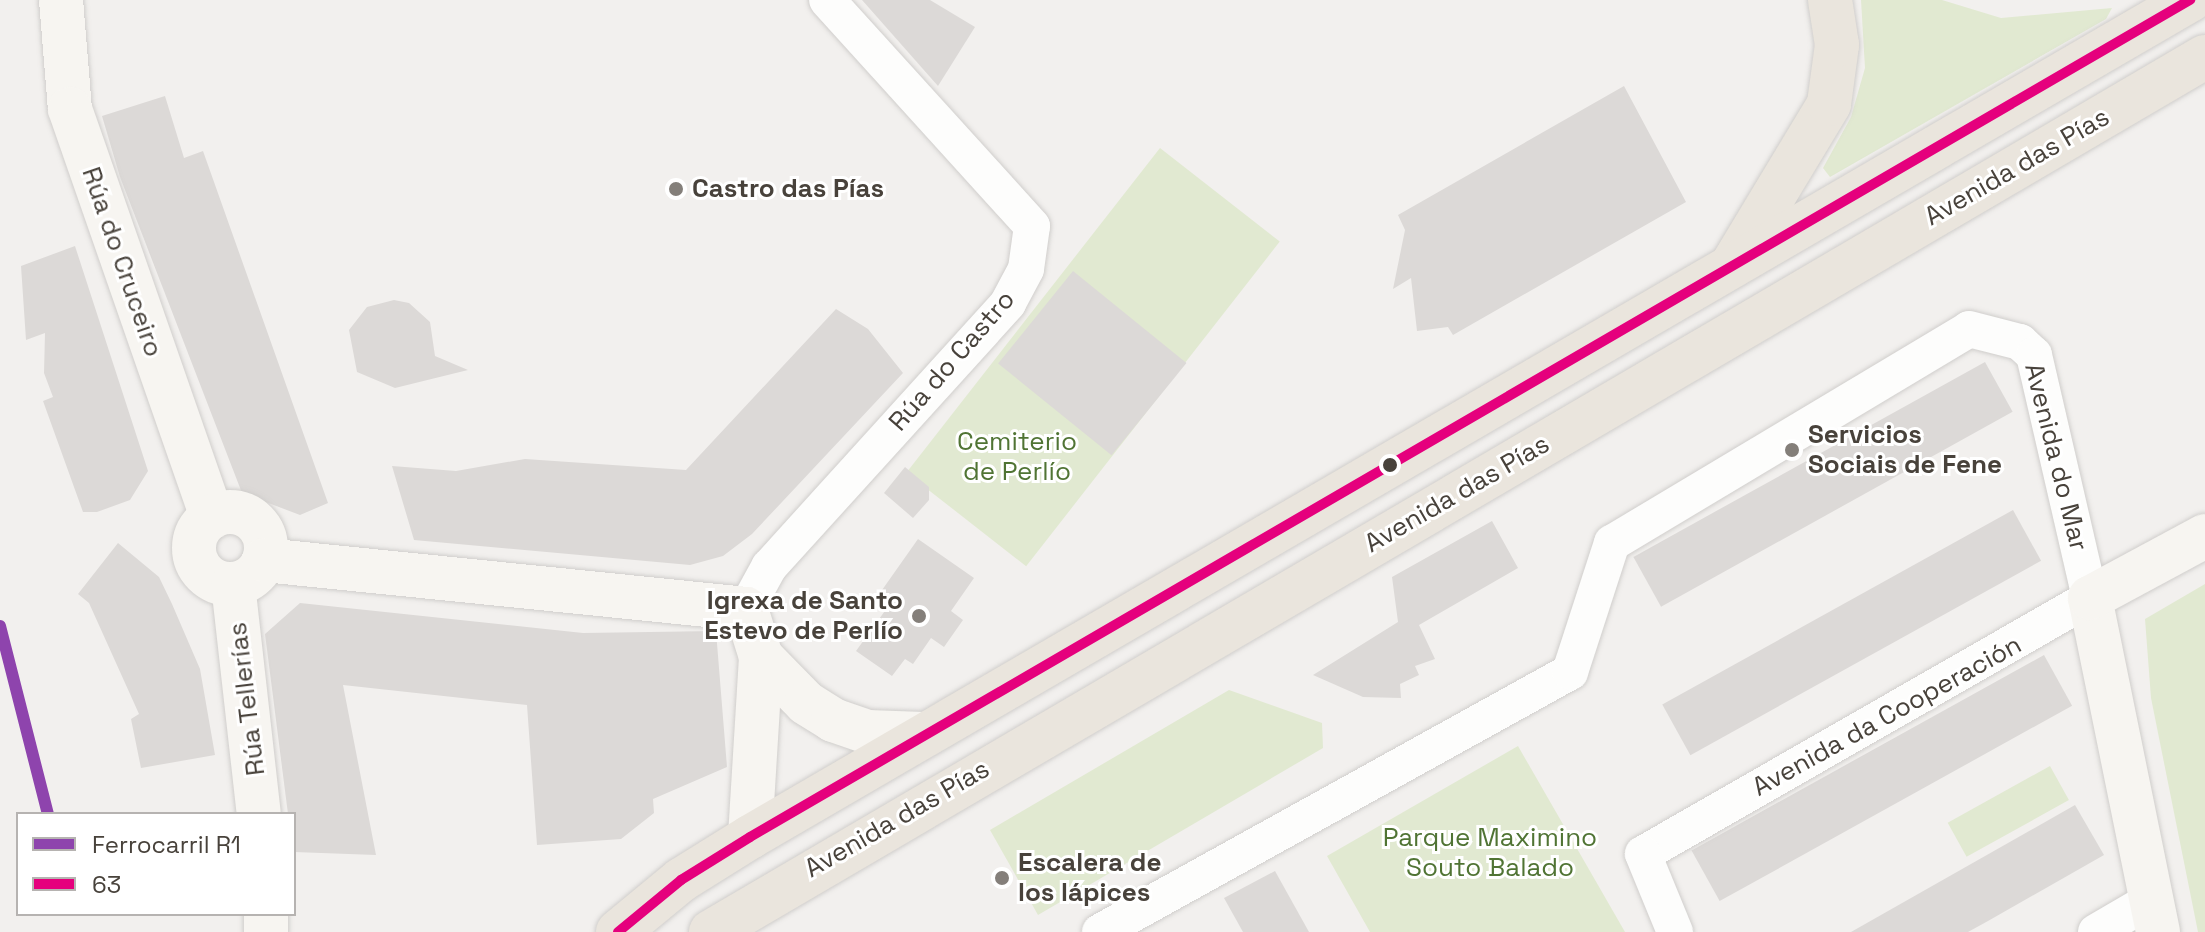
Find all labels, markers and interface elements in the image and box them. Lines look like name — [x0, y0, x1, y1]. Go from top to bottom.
street label: Avenida das Pías — [1919, 101, 2115, 233]
street label: Rúa do Cruceiro — [75, 163, 169, 361]
place label: Castro das Pías — [692, 173, 884, 205]
marker: Castro das Pías — [667, 180, 685, 198]
street label: Rúa do Castro — [883, 284, 1021, 438]
street label: Avenida do Mar — [2018, 360, 2094, 554]
place label: Servicios Sociais de Fene — [1808, 419, 2002, 480]
park label: Cemiterio de Perlío — [957, 426, 1077, 488]
street label: Avenida das Pías — [1359, 428, 1555, 560]
marker: Servicios Sociais de Fene — [1783, 441, 1801, 459]
unlabelled marker — [1382, 457, 1398, 473]
place label: Igrexa de Santo Estevo de Perlío — [704, 585, 903, 646]
marker: Igrexa de Santo Estevo de Perlío — [910, 607, 928, 625]
street label: Rúa Tellerías — [222, 620, 272, 778]
street label: Avenida da Cooperación — [1747, 629, 2027, 803]
street label: Avenida das Pías — [799, 753, 995, 885]
legend — [16, 812, 296, 916]
park label: Parque Maximino Souto Balado — [1383, 822, 1597, 884]
text: Ferrocarril R1 — [92, 829, 241, 860]
place label: Escalera de los lápices — [1018, 847, 1161, 908]
text: 63 — [92, 869, 121, 900]
marker: Escalera de los lápices — [993, 869, 1011, 887]

